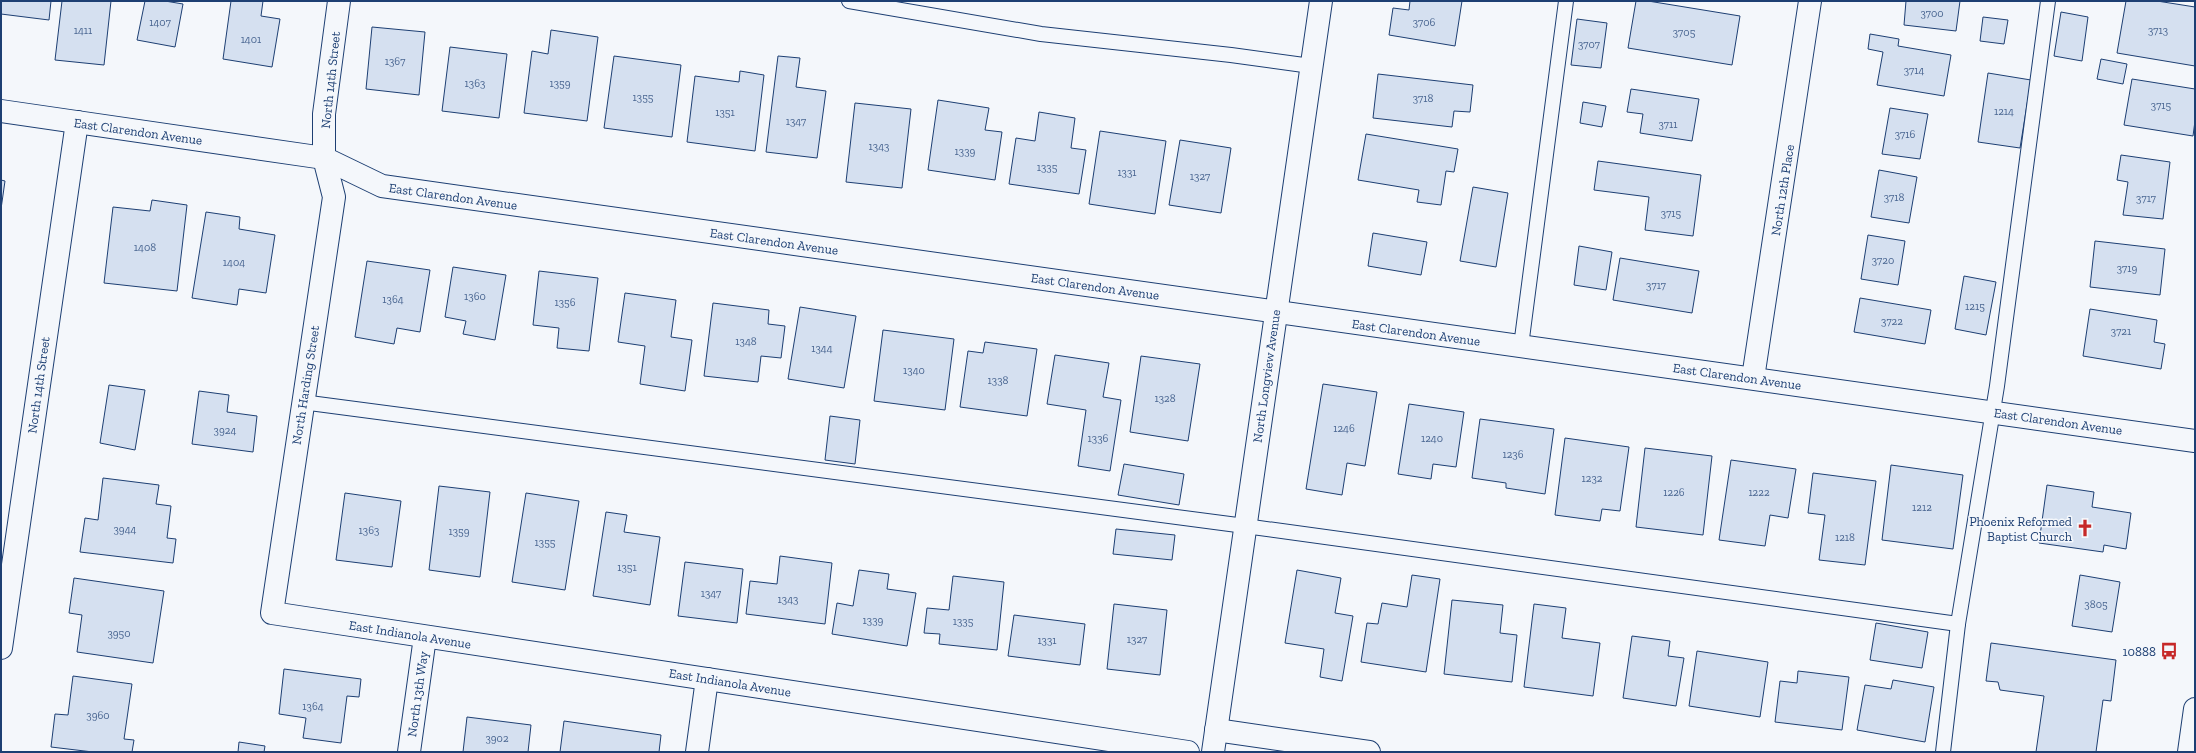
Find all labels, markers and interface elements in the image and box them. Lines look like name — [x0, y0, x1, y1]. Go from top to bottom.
house number: 3700 — [1920, 7, 1944, 20]
house number: 1407 — [149, 16, 171, 29]
house number: 3706 — [1413, 16, 1436, 29]
house number: 1411 — [74, 24, 93, 37]
house number: 3713 — [2148, 24, 2168, 37]
house number: 3705 — [1673, 26, 1696, 39]
street label: North 14th Street — [318, 31, 343, 129]
house number: 1401 — [241, 33, 262, 46]
house number: 3707 — [1578, 38, 1600, 51]
house number: 1367 — [385, 55, 405, 68]
house number: 3714 — [1904, 64, 1924, 77]
house number: 1363 — [465, 77, 485, 90]
house number: 1359 — [549, 77, 571, 90]
house number: 1355 — [633, 91, 654, 104]
house number: 3718 — [1413, 92, 1433, 105]
house number: 3715 — [2151, 99, 2172, 112]
house number: 1214 — [1994, 105, 2014, 118]
house number: 1351 — [715, 106, 736, 119]
street label: East Clarendon Avenue — [73, 115, 203, 148]
house number: 1347 — [786, 115, 806, 128]
house number: 3711 — [1658, 118, 1678, 131]
house number: 3716 — [1895, 128, 1915, 141]
house number: 1343 — [869, 140, 889, 153]
street label: North 12th Place — [1768, 143, 1797, 237]
house number: 1339 — [955, 145, 976, 158]
house number: 1335 — [1037, 161, 1058, 174]
house number: 1331 — [1117, 166, 1137, 179]
house number: 1327 — [1190, 170, 1210, 183]
street label: East Clarendon Avenue — [388, 180, 518, 213]
house number: 3718 — [1884, 191, 1904, 204]
house number: 3717 — [2136, 192, 2156, 205]
house number: 3715 — [1661, 207, 1682, 220]
street label: East Clarendon Avenue — [709, 225, 839, 258]
house number: 1408 — [134, 241, 156, 254]
house number: 3720 — [1872, 254, 1894, 267]
house number: 1404 — [223, 256, 245, 269]
house number: 3719 — [2117, 262, 2137, 275]
street label: East Clarendon Avenue — [1030, 270, 1160, 303]
house number: 3717 — [1646, 279, 1666, 292]
house number: 1360 — [464, 290, 486, 303]
house number: 1364 — [382, 293, 404, 306]
house number: 1356 — [554, 296, 576, 309]
house number: 1215 — [1965, 300, 1985, 313]
street label: North Longview Avenue — [1250, 309, 1283, 444]
house number: 3722 — [1881, 315, 1903, 328]
street label: East Clarendon Avenue — [1351, 316, 1481, 349]
street label: North Harding Street — [289, 324, 322, 446]
house number: 3721 — [2111, 325, 2132, 338]
house number: 1348 — [735, 335, 757, 348]
street label: North 14th Street — [24, 336, 53, 434]
house number: 1344 — [811, 342, 833, 355]
street label: East Clarendon Avenue — [1672, 360, 1802, 393]
house number: 1340 — [903, 364, 925, 377]
house number: 1338 — [988, 374, 1009, 387]
house number: 1328 — [1154, 392, 1176, 405]
street label: East Clarendon Avenue — [1993, 405, 2123, 438]
house number: 1246 — [1333, 422, 1355, 435]
house number: 3924 — [214, 424, 236, 437]
house number: 1336 — [1088, 432, 1109, 445]
house number: 1240 — [1421, 432, 1443, 445]
house number: 1236 — [1502, 448, 1524, 461]
house number: 1232 — [1582, 472, 1603, 485]
house number: 1226 — [1663, 486, 1685, 499]
house number: 1222 — [1748, 486, 1770, 499]
house number: 1212 — [1912, 501, 1932, 514]
place label: Phoenix Reformed Baptist Church — [1969, 514, 2073, 544]
church icon: Phoenix Reformed Baptist Church — [2075, 518, 2095, 538]
house number: 3944 — [113, 523, 137, 536]
house number: 1363 — [359, 524, 379, 537]
house number: 1359 — [448, 525, 470, 538]
house number: 1218 — [1835, 531, 1855, 544]
house number: 1355 — [535, 536, 556, 549]
house number: 1351 — [617, 561, 638, 574]
house number: 1347 — [701, 587, 721, 600]
house number: 1343 — [778, 593, 798, 606]
house number: 3805 — [2084, 598, 2108, 611]
house number: 1339 — [863, 614, 884, 627]
house number: 1335 — [953, 615, 974, 628]
street label: East Indianola Avenue — [348, 617, 472, 652]
house number: 3950 — [107, 627, 131, 640]
house number: 1327 — [1127, 633, 1147, 646]
house number: 1331 — [1037, 634, 1057, 647]
bus stop icon: 10888 — [2159, 641, 2179, 661]
place label: 10888 — [2123, 644, 2156, 659]
street label: North 13th Way — [404, 650, 431, 738]
street label: East Indianola Avenue — [668, 665, 792, 700]
house number: 1364 — [302, 700, 324, 713]
house number: 3960 — [86, 709, 110, 722]
house number: 3902 — [485, 732, 509, 745]

